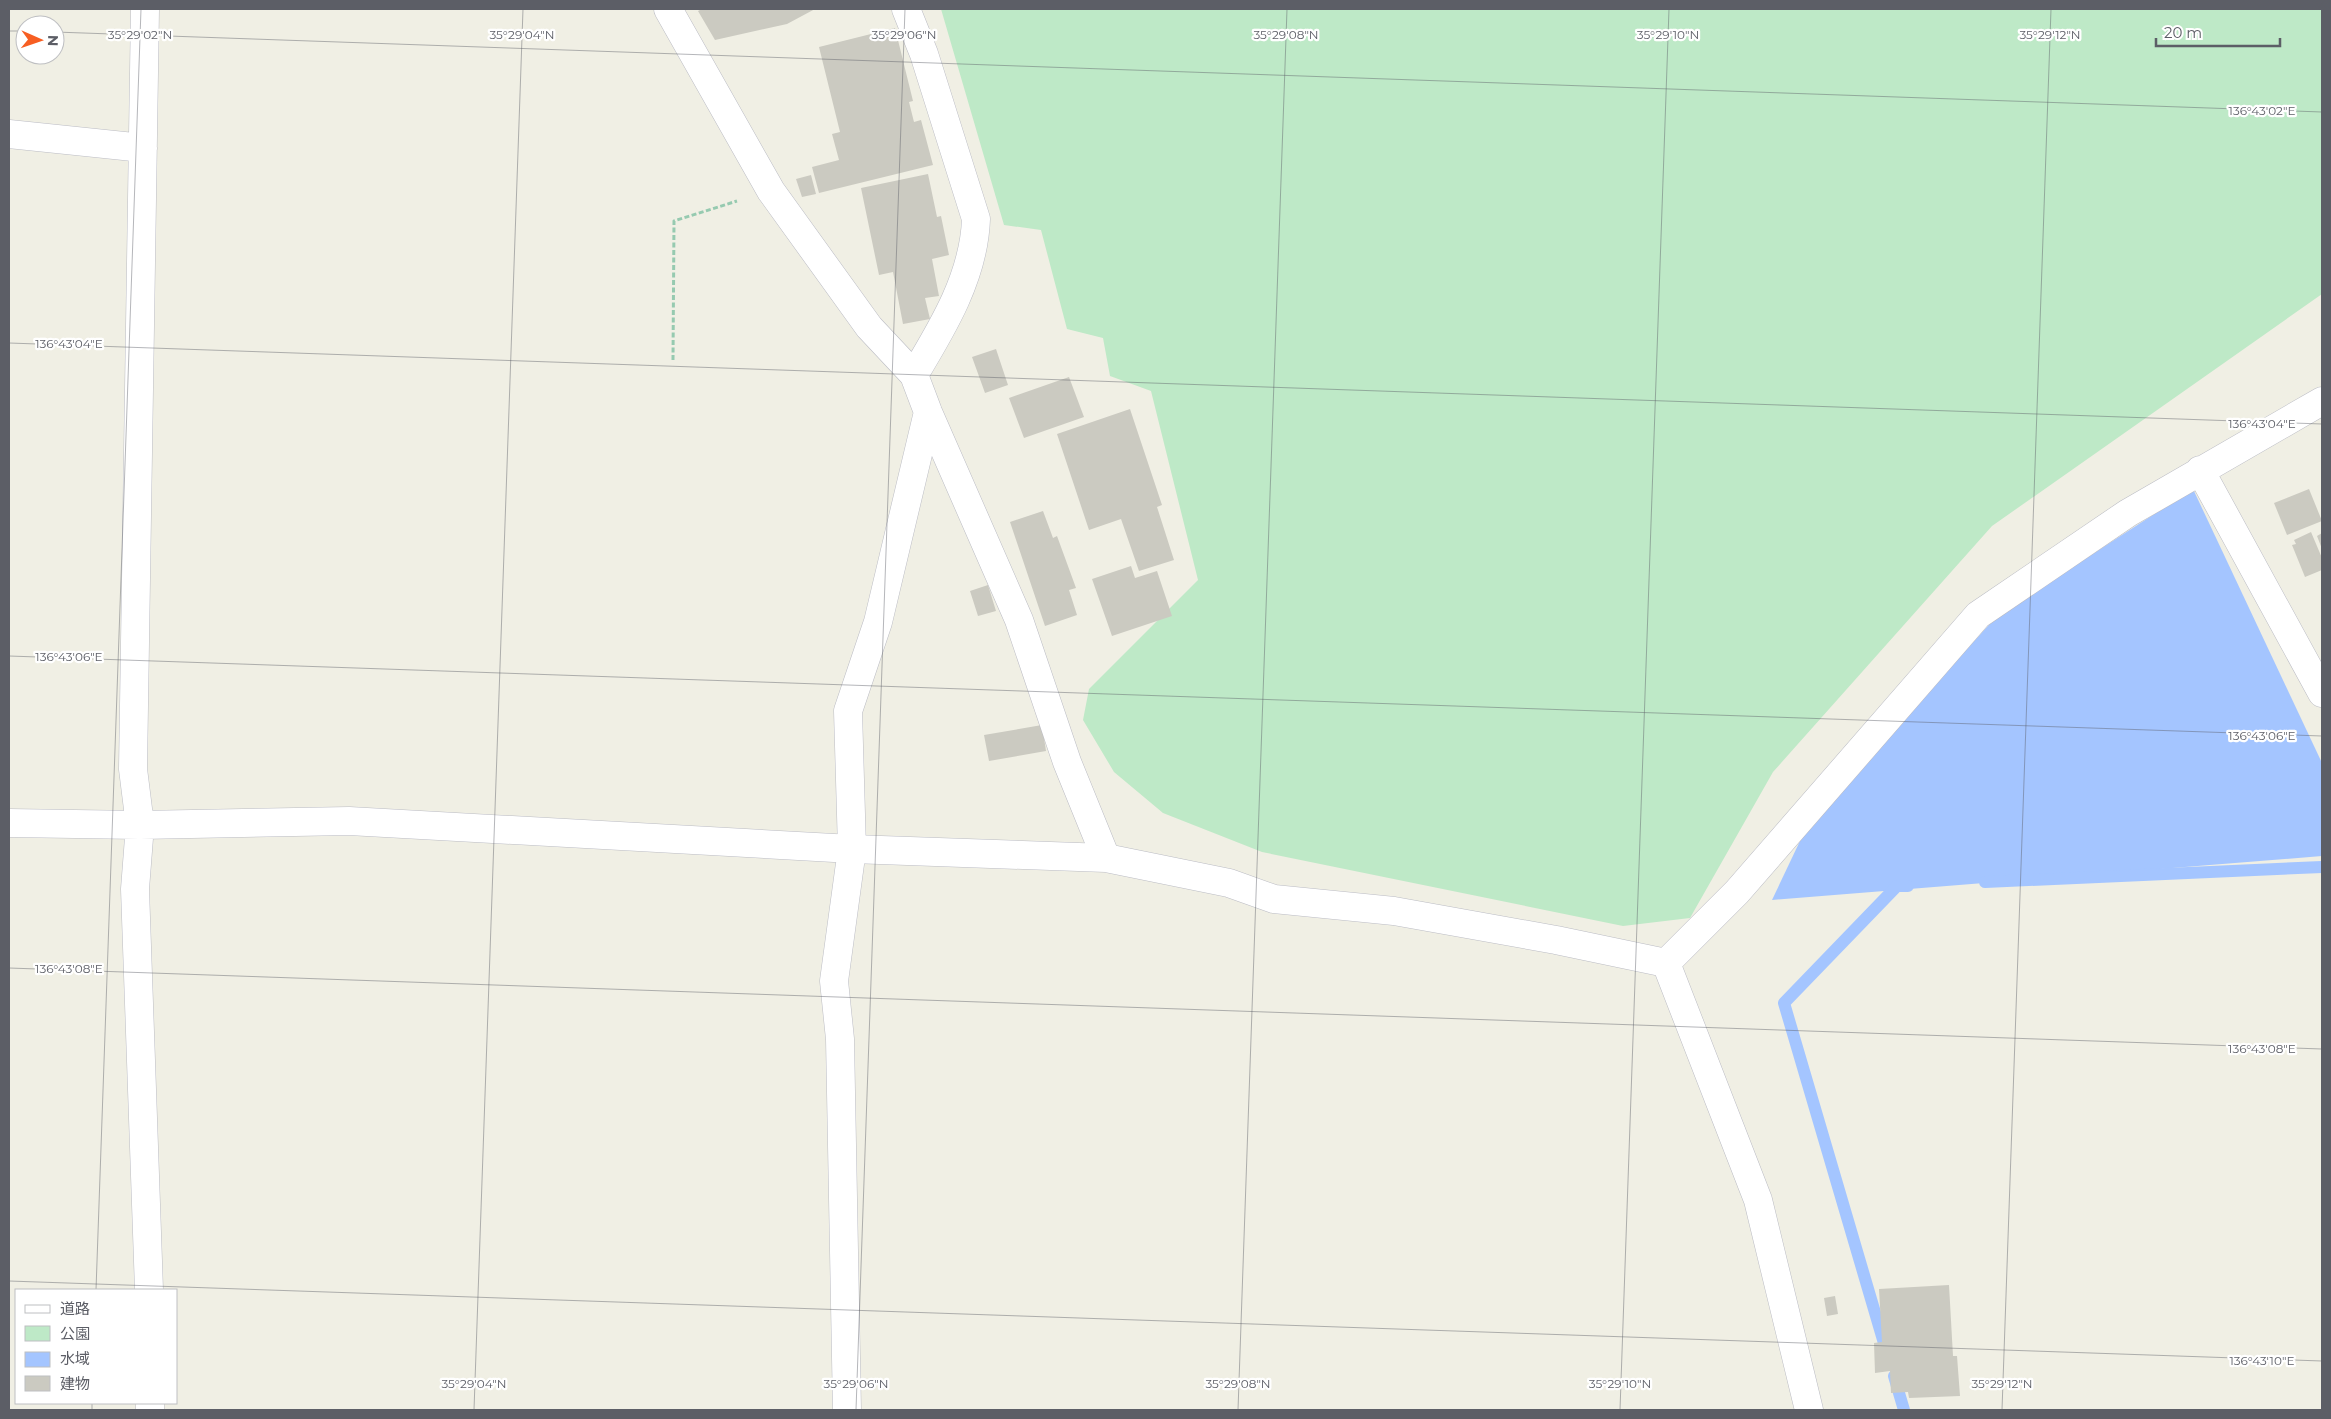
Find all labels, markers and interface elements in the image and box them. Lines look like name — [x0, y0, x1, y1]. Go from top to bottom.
north arrow — [15, 15, 65, 65]
scale bar — [2156, 15, 2280, 47]
text: 20 m — [2164, 23, 2202, 42]
text: 35°29'02"N — [108, 27, 172, 42]
text: 35°29'04"N — [489, 27, 555, 42]
text: 35°29'06"N — [872, 27, 936, 42]
text: 35°29'08"N — [1253, 27, 1319, 42]
text: 35°29'10"N — [1637, 27, 1699, 42]
text: 35°29'12"N — [2019, 27, 2081, 42]
text: N — [44, 34, 62, 46]
text: 136°43'02"E — [2229, 103, 2295, 118]
text: 136°43'04"E — [35, 336, 103, 351]
text: 136°43'04"E — [2228, 416, 2296, 431]
text: 136°43'06"E — [35, 649, 103, 664]
text: 136°43'06"E — [2228, 728, 2296, 743]
text: 136°43'08"E — [35, 961, 103, 976]
text: 136°43'08"E — [2228, 1041, 2296, 1056]
legend — [15, 1289, 178, 1404]
text: 道路 — [60, 1299, 90, 1318]
text: 公園 — [60, 1324, 90, 1343]
text: 水域 — [60, 1349, 90, 1368]
text: 136°43'10"E — [2230, 1353, 2294, 1368]
text: 建物 — [60, 1374, 90, 1393]
text: 35°29'04"N — [441, 1376, 507, 1391]
text: 35°29'06"N — [824, 1376, 888, 1391]
text: 35°29'08"N — [1205, 1376, 1271, 1391]
text: 35°29'10"N — [1589, 1376, 1651, 1391]
text: 35°29'12"N — [1971, 1376, 2033, 1391]

